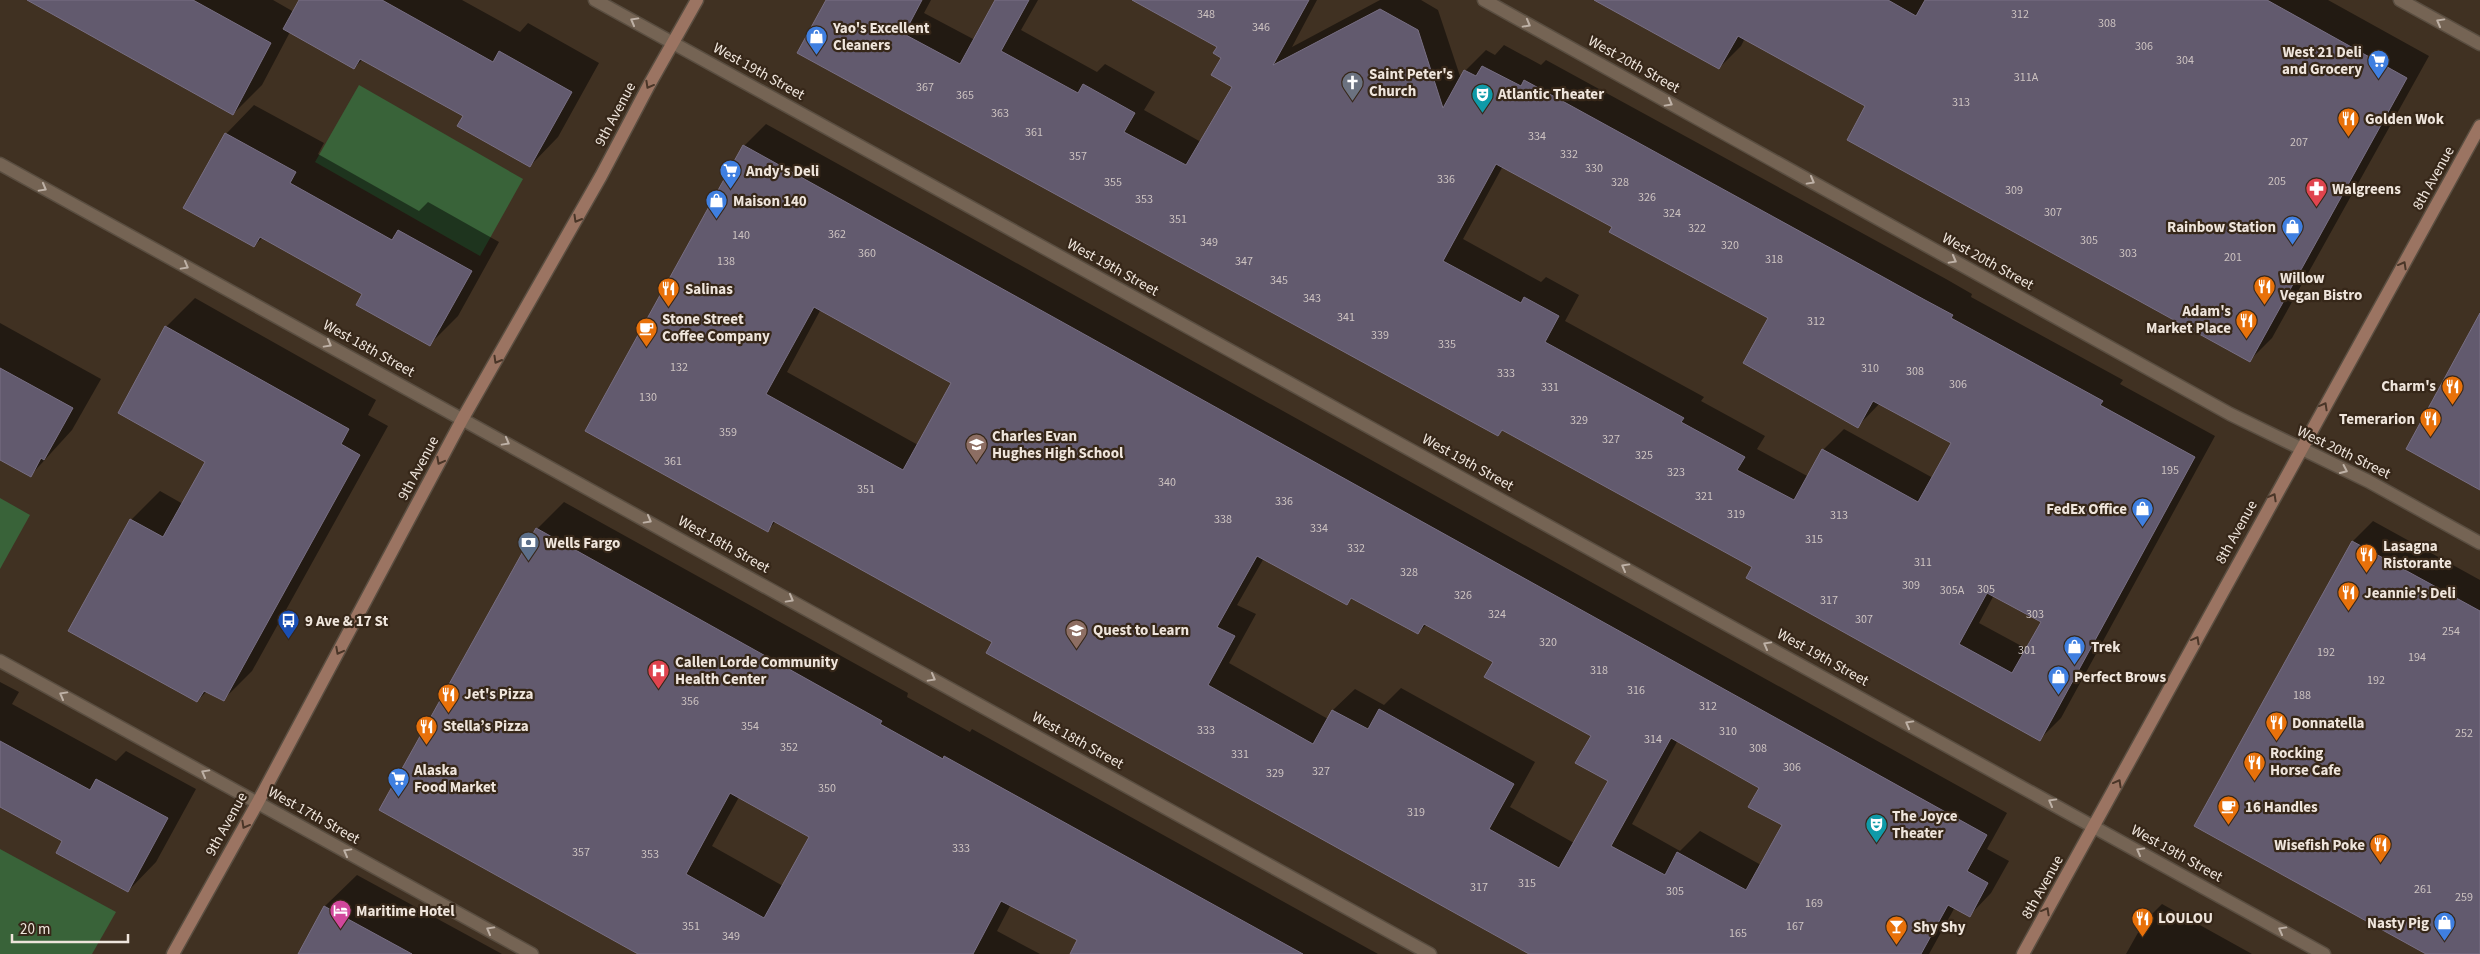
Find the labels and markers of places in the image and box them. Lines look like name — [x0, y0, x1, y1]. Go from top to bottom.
place label: Yao's Excellent Cleaners — [832, 18, 930, 56]
shop icon: Yao's Excellent Cleaners — [805, 25, 829, 56]
place label: West 21 Deli and Grocery — [2282, 42, 2362, 80]
supermarket icon: West 21 Deli and Grocery — [2366, 49, 2390, 80]
place label: Saint Peter's Church — [1369, 64, 1453, 102]
church icon: Saint Peter's Church — [1341, 71, 1365, 102]
theatre icon: Atlantic Theater — [1470, 82, 1494, 113]
place label: Atlantic Theater — [1497, 84, 1604, 105]
restaurant icon: Golden Wok — [2337, 107, 2361, 138]
place label: Golden Wok — [2365, 109, 2445, 130]
supermarket icon: Andy's Deli — [718, 159, 742, 190]
place label: Andy's Deli — [745, 161, 819, 182]
pharmacy icon: Walgreens — [2304, 177, 2328, 208]
place label: Walgreens — [2332, 179, 2401, 200]
shop icon: Maison 140 — [705, 189, 729, 220]
place label: Maison 140 — [733, 191, 807, 212]
shop icon: Rainbow Station — [2280, 215, 2304, 246]
place label: Rainbow Station — [2167, 217, 2276, 238]
place label: Willow Vegan Bistro — [2279, 268, 2362, 306]
restaurant icon: Willow Vegan Bistro — [2252, 275, 2276, 306]
restaurant icon: Salinas — [657, 277, 681, 308]
place label: Salinas — [685, 279, 733, 300]
place label: Adam's Market Place — [2146, 301, 2231, 339]
restaurant icon: Adam's Market Place — [2235, 308, 2259, 339]
place label: Stone Street Coffee Company — [662, 309, 770, 347]
cafe icon: Stone Street Coffee Company — [634, 316, 658, 347]
restaurant icon: Charm's — [2440, 374, 2464, 405]
place label: Charm's — [2381, 376, 2436, 397]
restaurant icon: Temerarion — [2419, 407, 2443, 438]
place label: Temerarion — [2339, 409, 2415, 430]
place label: Charles Evan Hughes High School — [992, 426, 1124, 464]
school or university icon: Charles Evan Hughes High School — [964, 433, 988, 464]
shop icon: FedEx Office — [2131, 497, 2155, 528]
place label: FedEx Office — [2046, 499, 2127, 520]
bank icon: Wells Fargo — [517, 531, 541, 562]
place label: Wells Fargo — [545, 533, 620, 554]
place label: Lasagna Ristorante — [2383, 536, 2452, 574]
restaurant icon: Lasagna Ristorante — [2355, 543, 2379, 574]
restaurant icon: Jeannie's Deli — [2336, 581, 2360, 612]
place label: Jeannie's Deli — [2364, 583, 2456, 604]
bus stop icon: 9 Ave & 17 St — [277, 609, 301, 640]
place label: 9 Ave & 17 St — [305, 611, 389, 632]
school or university icon: Quest to Learn — [1065, 618, 1089, 649]
place label: Quest to Learn — [1093, 620, 1189, 641]
shop icon: Trek — [2063, 635, 2087, 666]
place label: Trek — [2091, 637, 2121, 658]
place label: Callen Lorde Community Health Center — [675, 652, 838, 690]
hospital icon: Callen Lorde Community Health Center — [647, 659, 671, 690]
shop icon: Perfect Brows — [2046, 665, 2070, 696]
place label: Perfect Brows — [2074, 667, 2166, 688]
restaurant icon: Jet's Pizza — [436, 682, 460, 713]
place label: Jet's Pizza — [464, 684, 534, 705]
restaurant icon: Donnatella — [2264, 711, 2288, 742]
place label: Donnatella — [2292, 713, 2364, 734]
restaurant icon: Stella’s Pizza — [415, 714, 439, 745]
place label: Stella’s Pizza — [443, 716, 529, 737]
place label: Rocking Horse Cafe — [2270, 743, 2341, 781]
restaurant icon: Rocking Horse Cafe — [2242, 750, 2266, 781]
place label: Alaska Food Market — [413, 760, 497, 798]
supermarket icon: Alaska Food Market — [386, 767, 410, 798]
cafe icon: 16 Handles — [2217, 795, 2241, 826]
place label: 16 Handles — [2245, 797, 2318, 818]
place label: The Joyce Theater — [1892, 806, 1958, 844]
theatre icon: The Joyce Theater — [1864, 813, 1888, 844]
restaurant icon: Wisefish Poke — [2369, 833, 2393, 864]
place label: Wisefish Poke — [2274, 835, 2365, 856]
hotel icon: Maritime Hotel — [328, 899, 352, 930]
place label: Maritime Hotel — [356, 901, 455, 922]
restaurant icon: LOULOU — [2130, 906, 2154, 937]
place label: LOULOU — [2158, 908, 2213, 929]
shop icon: Nasty Pig — [2433, 911, 2457, 942]
place label: Nasty Pig — [2367, 913, 2429, 934]
bar icon: Shy Shy — [1885, 915, 1909, 946]
place label: Shy Shy — [1913, 917, 1966, 938]

